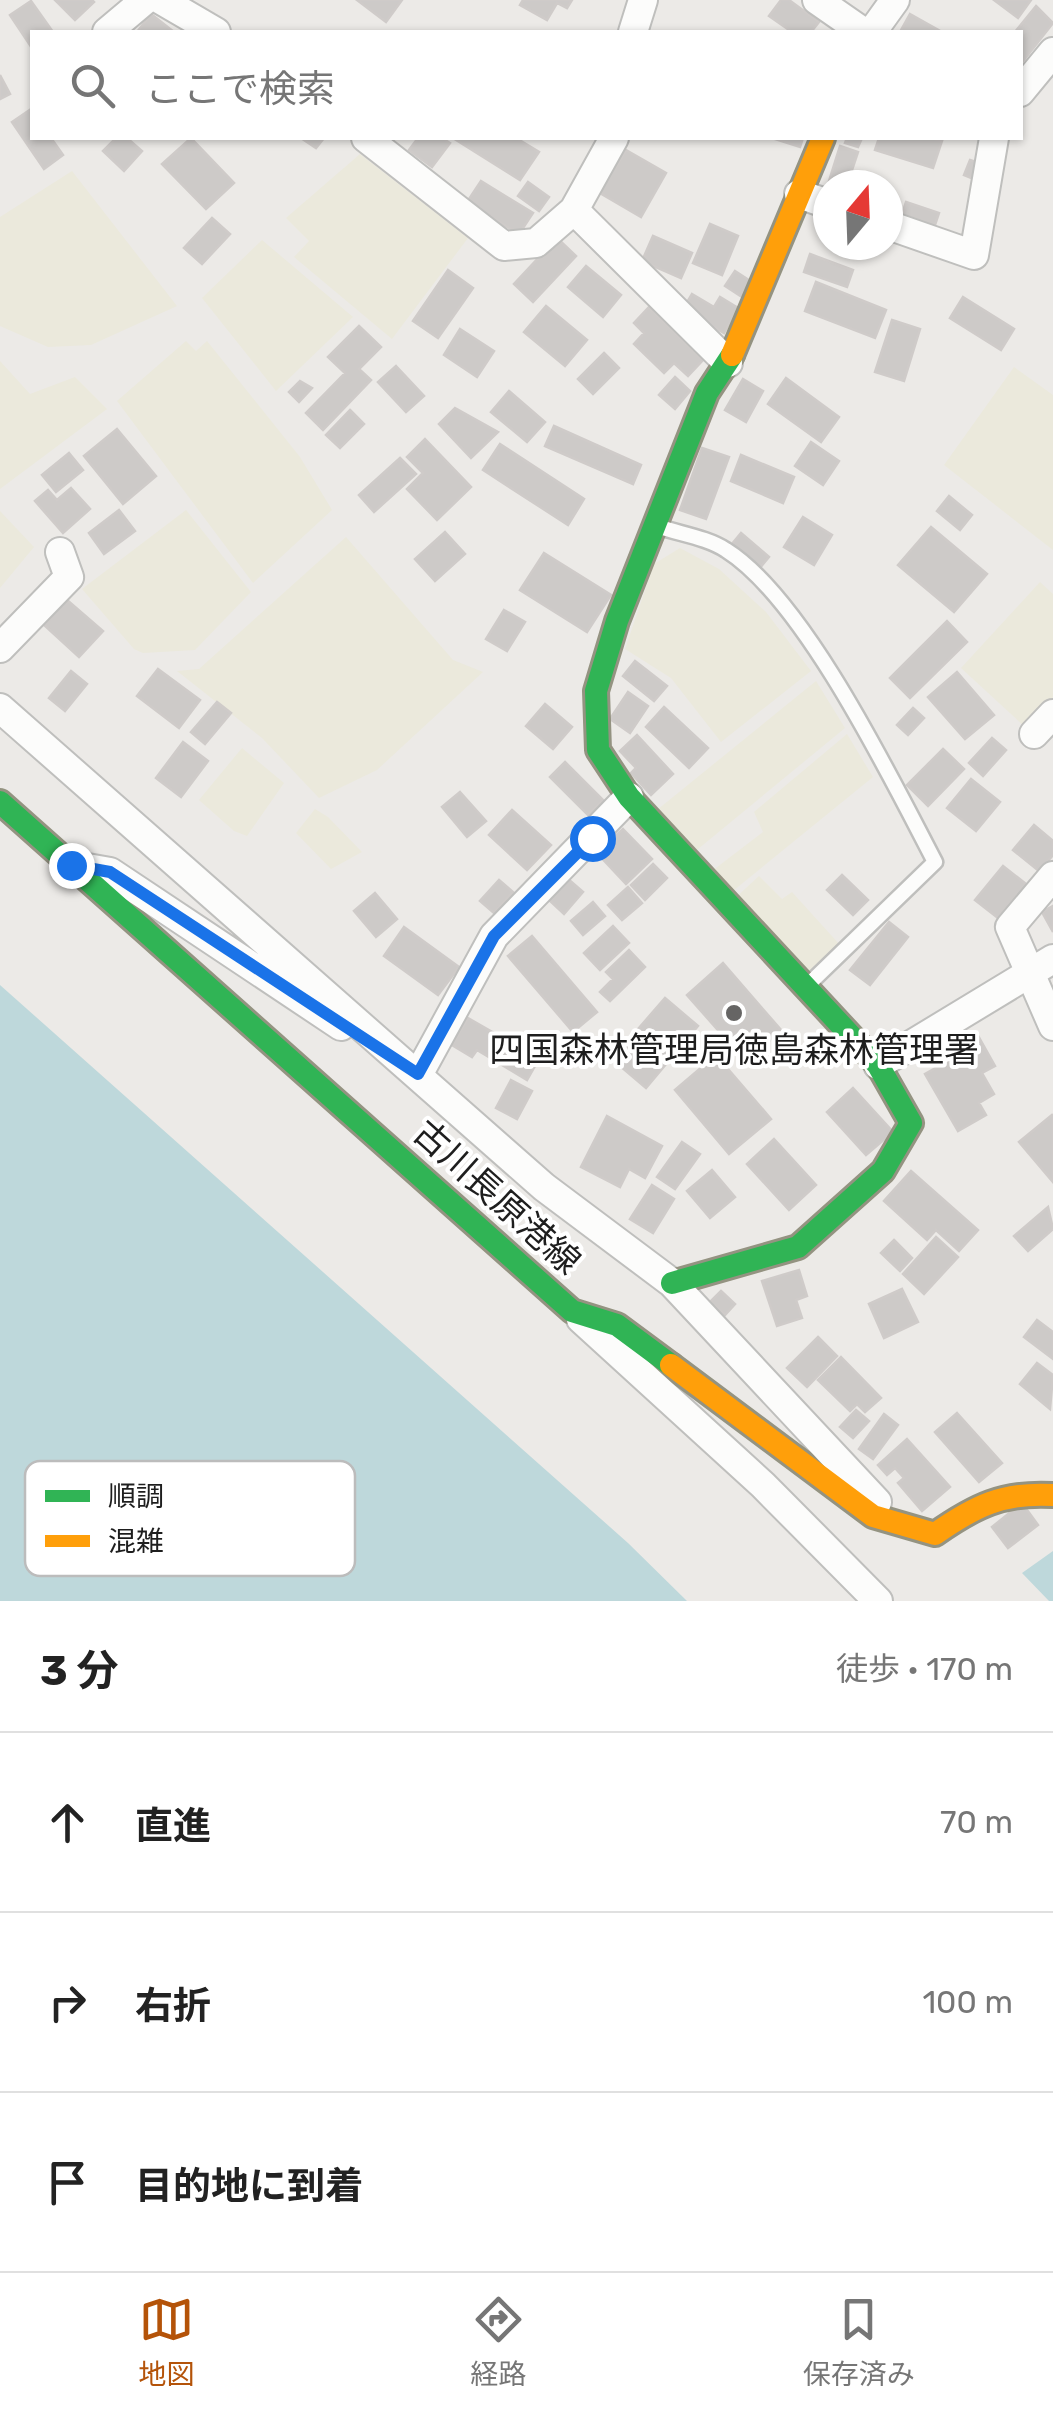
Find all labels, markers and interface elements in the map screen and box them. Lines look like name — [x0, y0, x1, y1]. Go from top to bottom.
search box — [30, 30, 1023, 140]
icon: search — [65, 58, 120, 113]
text: ここで検索 — [145, 66, 335, 112]
north arrow — [813, 170, 903, 260]
route start — [570, 816, 616, 862]
route end — [49, 843, 95, 889]
marker: 四国森林管理局徳島森林管理署 — [723, 1002, 745, 1024]
place label: 四国森林管理局徳島森林管理署 — [489, 1029, 979, 1071]
street label: 古川長原港線 — [405, 1111, 589, 1283]
legend — [25, 1461, 355, 1576]
text: 順調 — [108, 1480, 164, 1513]
text: 混雑 — [108, 1525, 164, 1558]
text: 3 分 — [40, 1646, 119, 1696]
text: 徒歩 · 170 m — [836, 1650, 1013, 1688]
icon: ahead — [40, 1795, 95, 1850]
text: 直進 — [135, 1803, 211, 1849]
text: 70 m — [940, 1803, 1013, 1841]
icon: right — [40, 1975, 95, 2030]
text: 右折 — [135, 1983, 211, 2029]
text: 100 m — [922, 1983, 1013, 2021]
icon: arrive — [40, 2155, 95, 2210]
text: 目的地に到着 — [135, 2163, 363, 2209]
tab: 地図 — [138, 2292, 194, 2392]
tab: 経路 — [470, 2292, 527, 2392]
tab: 保存済み — [803, 2292, 915, 2392]

